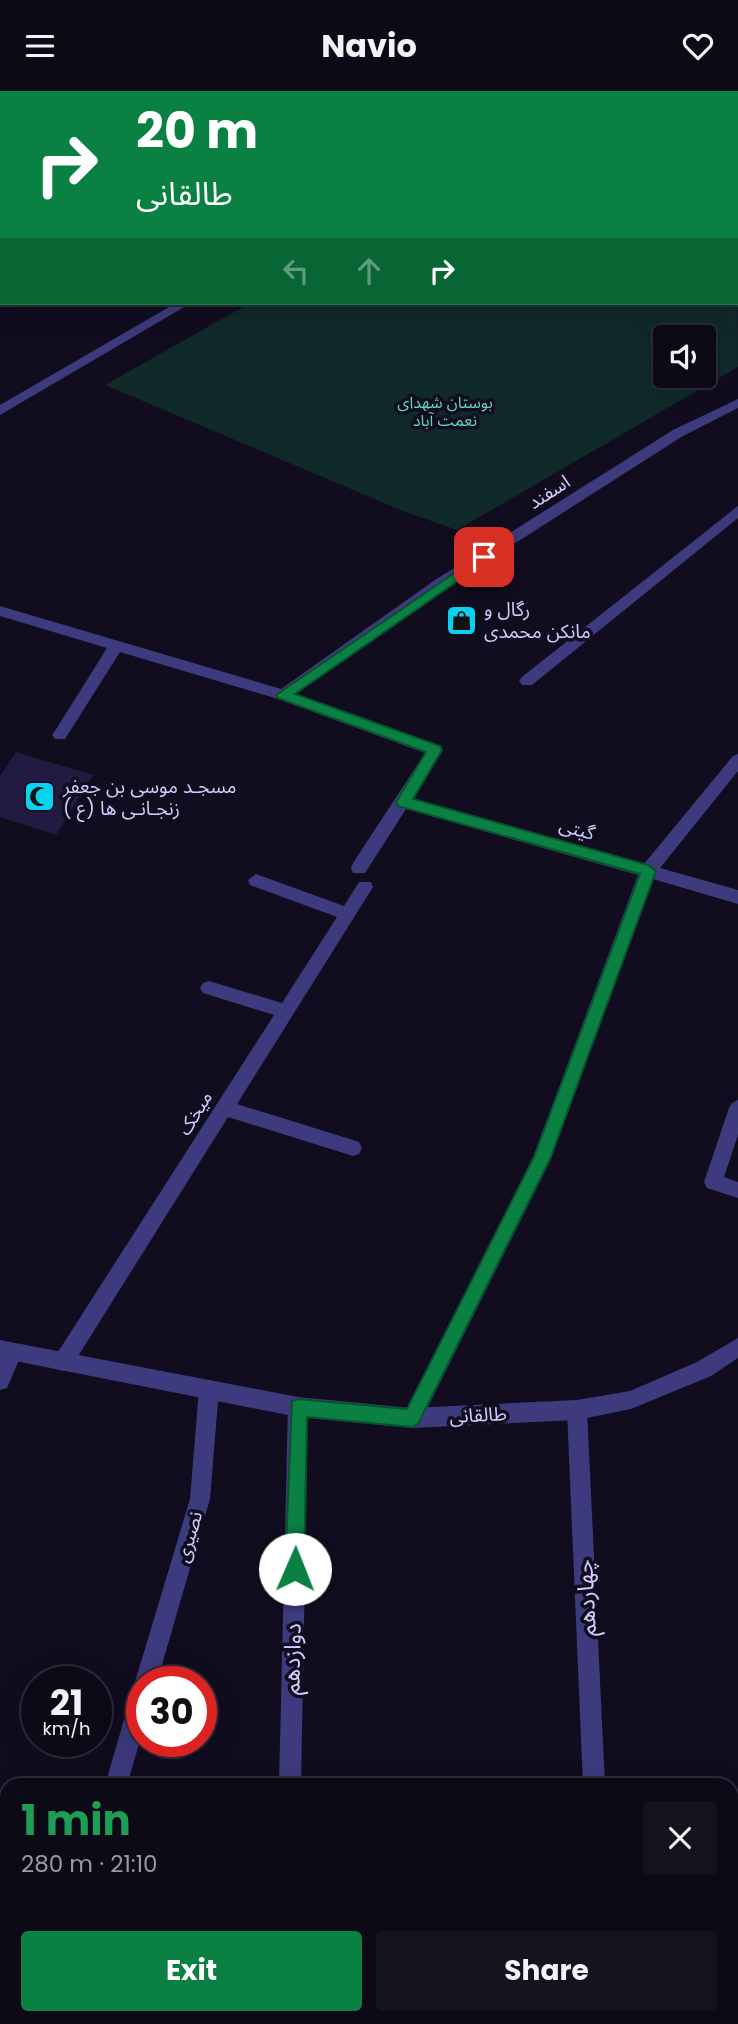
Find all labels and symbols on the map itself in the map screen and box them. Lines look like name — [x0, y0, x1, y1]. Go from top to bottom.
park label: بوستان شهدای نعمت آباد — [397, 391, 493, 432]
street label: اسفند — [523, 468, 575, 516]
pin — [454, 527, 514, 587]
place label: رگال و مانکن محمدی — [484, 596, 591, 645]
shop icon: رگال و مانکن محمدی — [444, 603, 478, 637]
place label: مسجـد موسی بن جعفر ( ع) زنجـانـی ها — [62, 773, 237, 822]
mosque icon: مسجـد موسی بن جعفر ( ع) زنجـانـی ها — [23, 780, 57, 814]
street label: گیتی — [556, 811, 599, 847]
street label: میخک — [171, 1086, 219, 1140]
street label: طالقانی — [449, 1400, 507, 1430]
street label: نصیری — [169, 1508, 209, 1566]
position arrow — [258, 1532, 332, 1606]
street label: چهاردهم — [568, 1559, 605, 1637]
street label: دوازدهم — [275, 1623, 310, 1695]
speed limit sign: 30 — [126, 1666, 217, 1757]

